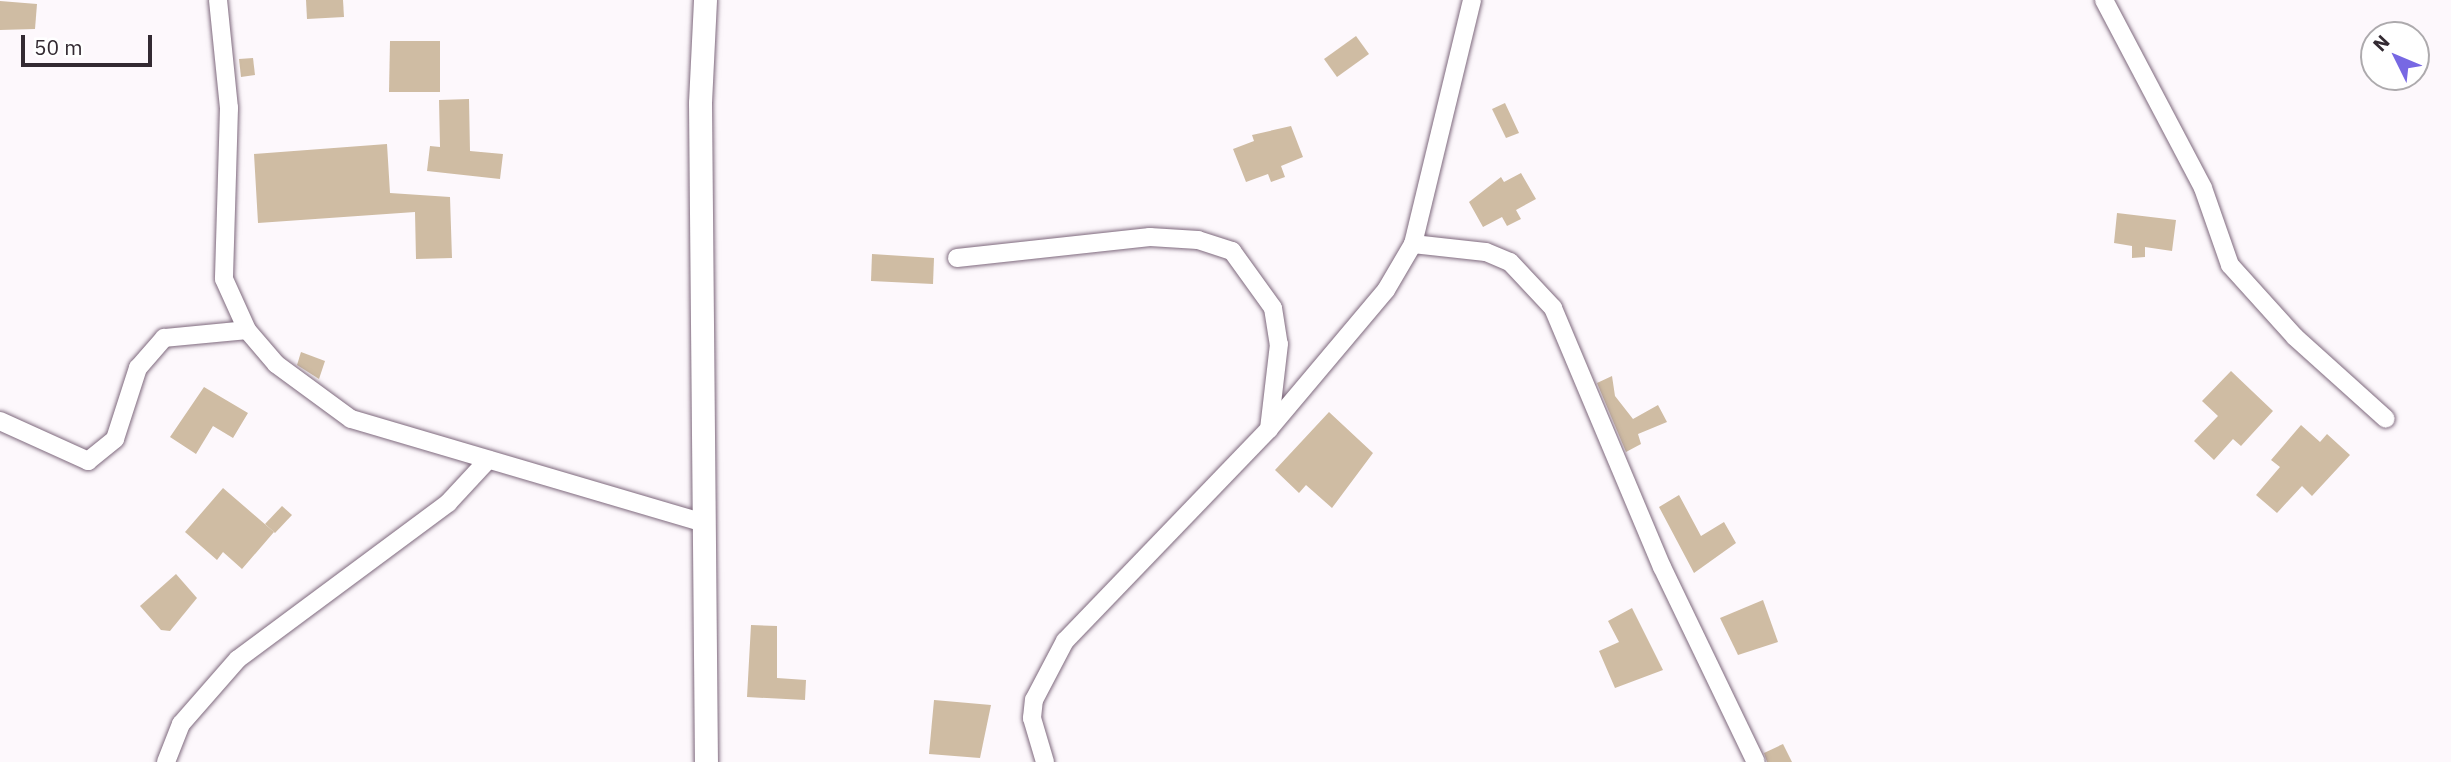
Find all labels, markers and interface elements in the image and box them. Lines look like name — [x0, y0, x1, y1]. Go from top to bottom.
scale bar — [24, 21, 156, 65]
north arrow — [2360, 21, 2430, 91]
text: N — [2368, 30, 2395, 56]
text: 50 m — [34, 33, 83, 61]

